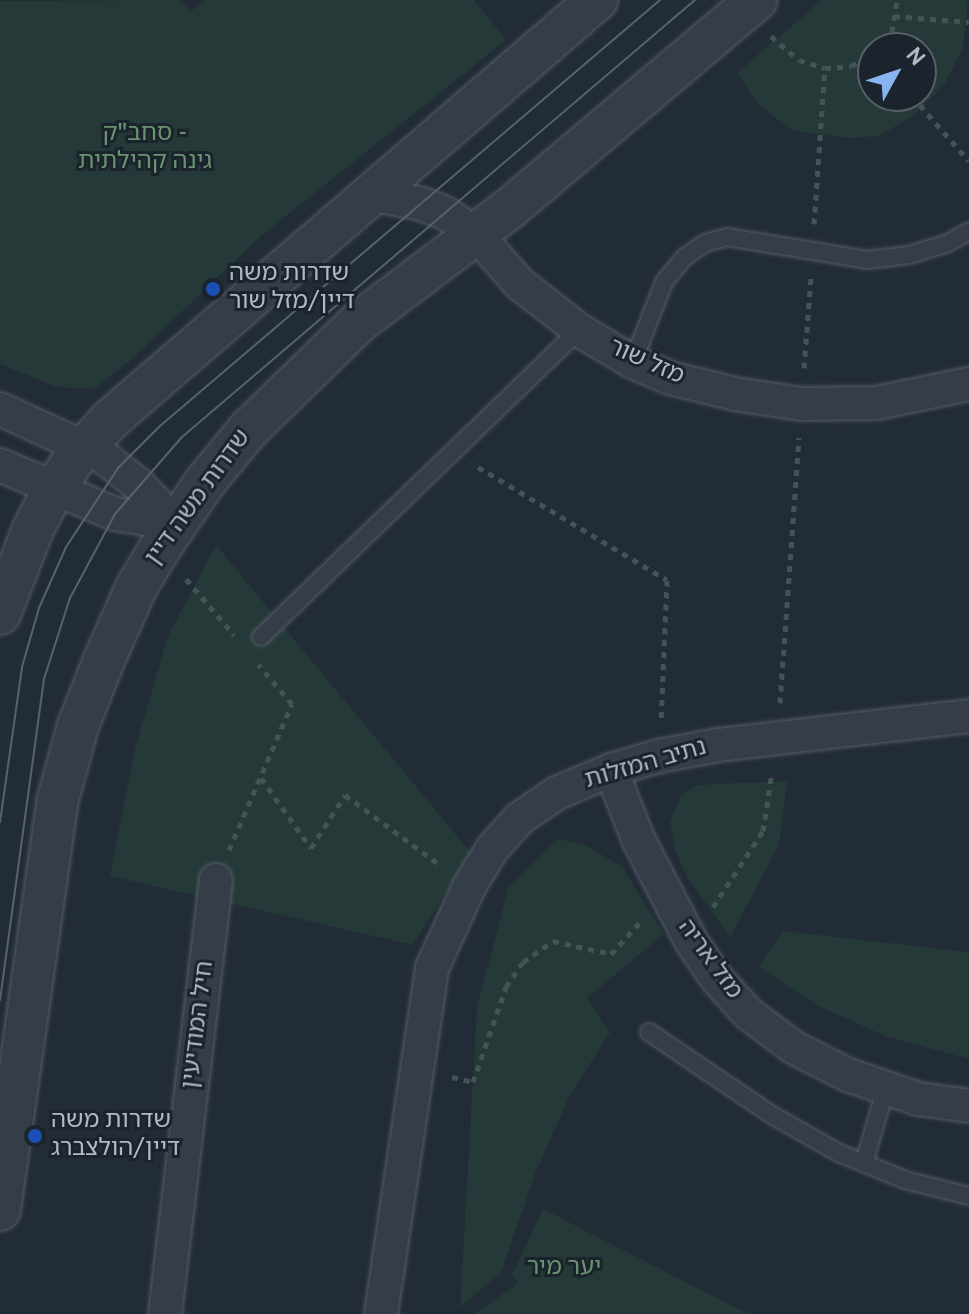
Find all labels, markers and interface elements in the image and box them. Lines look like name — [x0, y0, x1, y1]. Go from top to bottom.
north arrow — [857, 32, 937, 112]
text: N — [899, 43, 930, 72]
park label: סחב"ק - גינה קהילתית — [78, 121, 212, 177]
place label: שדרות משה דיין/מזל שור — [229, 261, 355, 317]
marker: שדרות משה דיין/מזל שור — [204, 280, 222, 298]
street label: מזל שור — [604, 334, 688, 392]
street label: שדרות משה דיין — [140, 425, 258, 571]
street label: נתיב המזלות — [582, 734, 710, 796]
street label: מזל אריה — [671, 915, 747, 1005]
street label: חיל המודיעין — [177, 959, 221, 1091]
place label: שדרות משה דיין/הולצברג — [51, 1108, 180, 1164]
marker: שדרות משה דיין/הולצברג — [26, 1127, 44, 1145]
park label: יער מיר — [527, 1255, 601, 1283]

